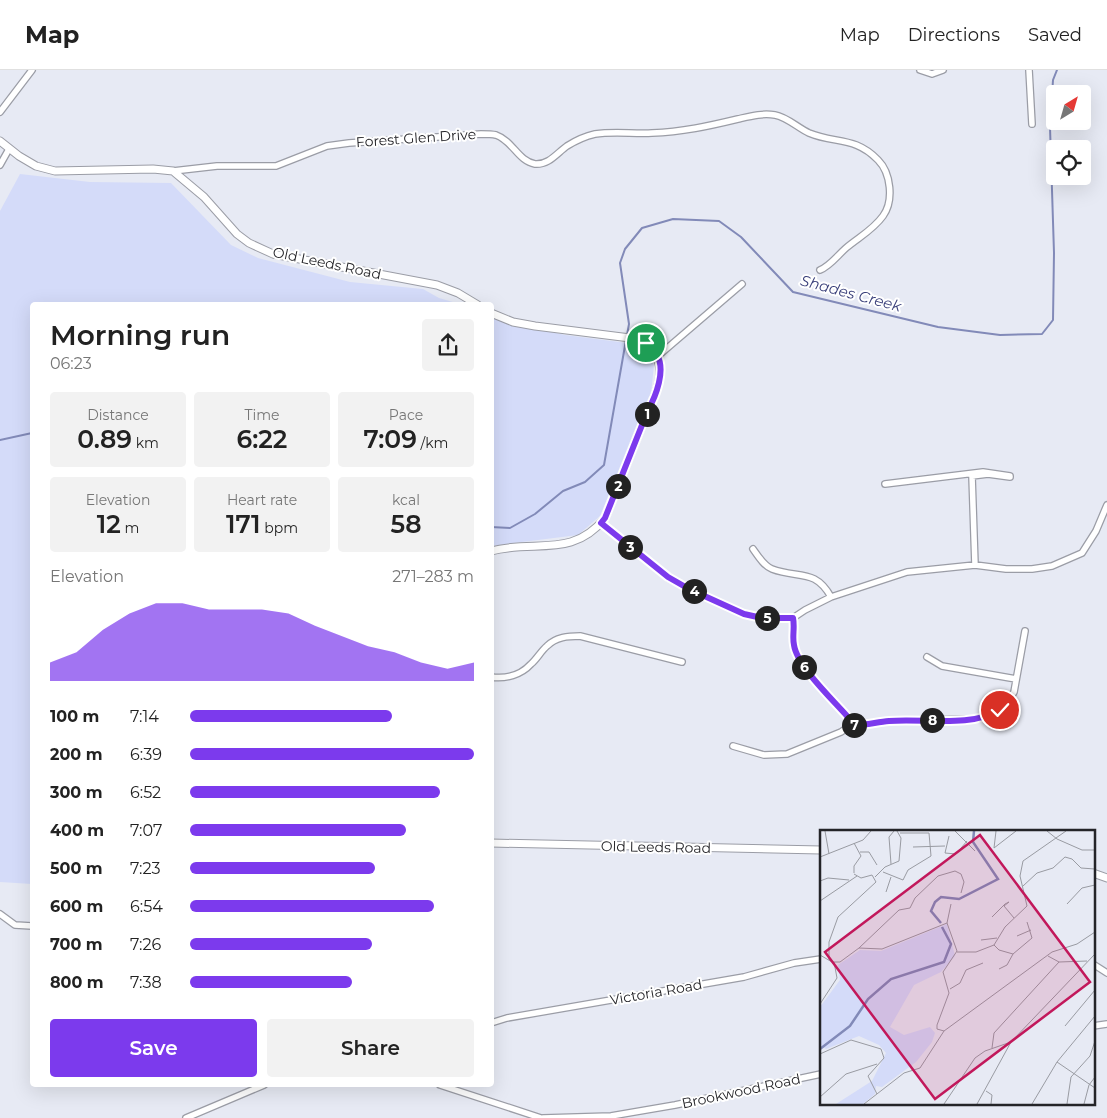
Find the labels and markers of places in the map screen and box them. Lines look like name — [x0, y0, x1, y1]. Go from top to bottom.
pin — [625, 322, 667, 364]
pin: 1 — [634, 402, 660, 426]
pin: 2 — [606, 474, 630, 498]
pin: 3 — [618, 534, 642, 560]
pin: 4 — [682, 578, 706, 604]
pin: 5 — [754, 606, 780, 630]
pin: 6 — [792, 654, 816, 680]
pin — [979, 689, 1021, 731]
pin: 8 — [920, 708, 944, 732]
pin: 7 — [842, 712, 866, 738]

